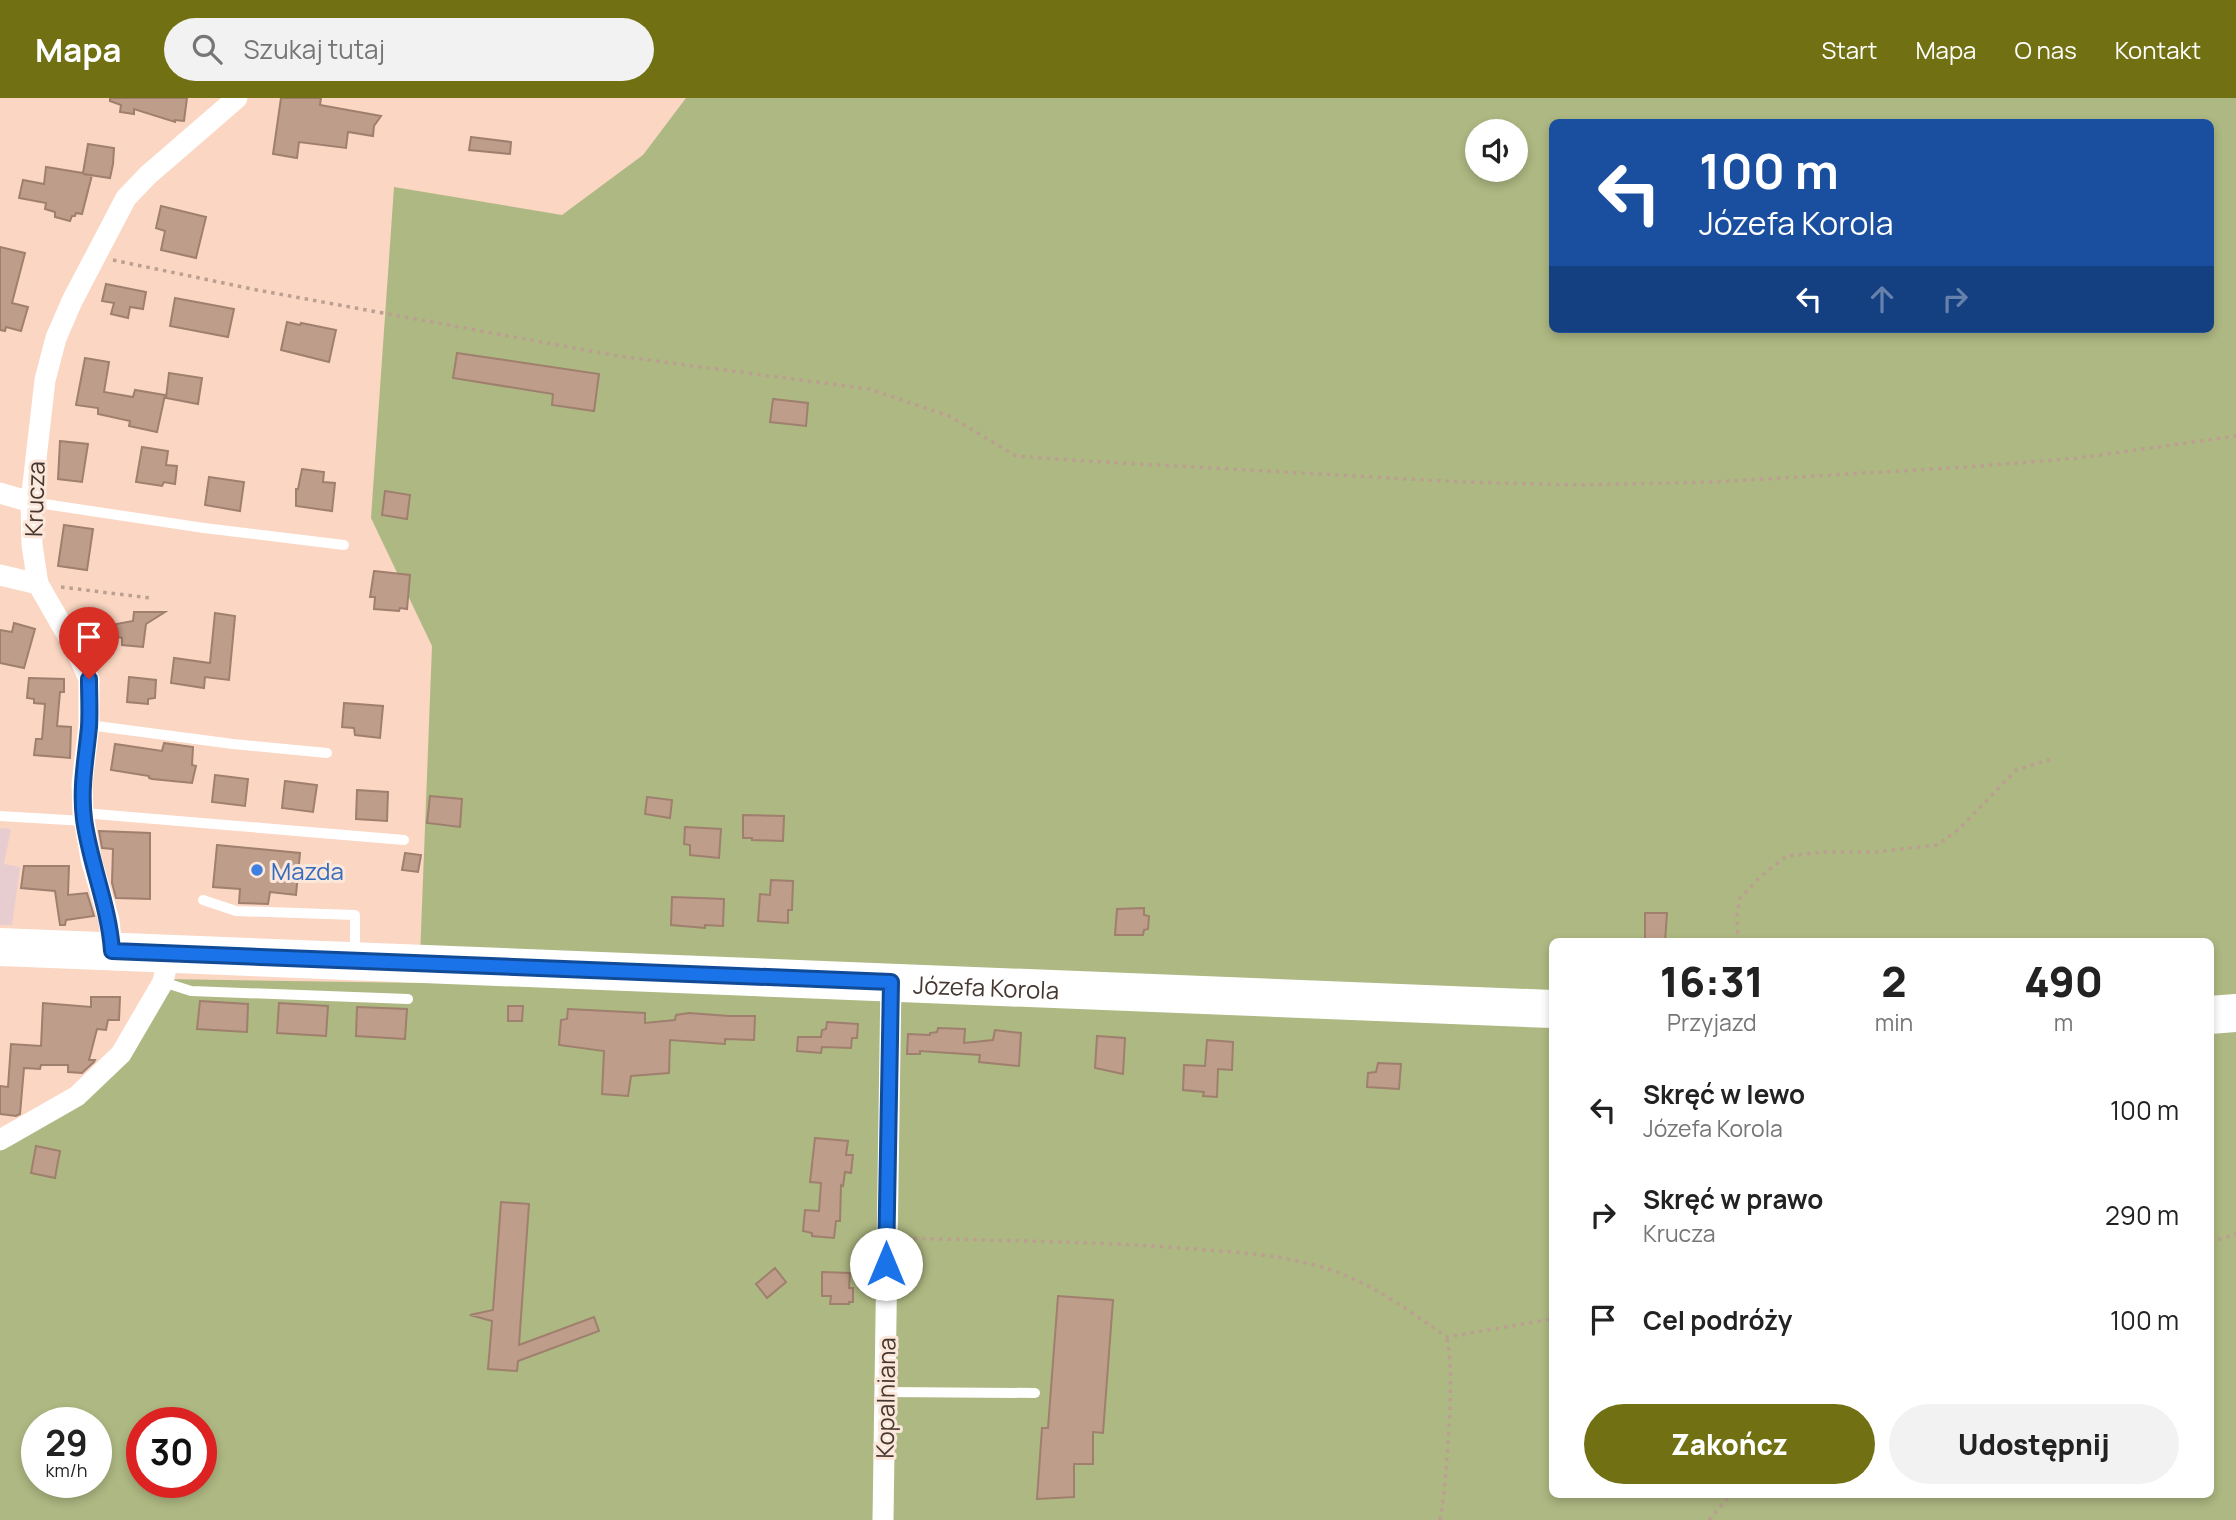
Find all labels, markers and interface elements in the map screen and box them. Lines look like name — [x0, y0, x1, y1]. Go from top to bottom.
search box — [164, 18, 654, 81]
text: Mapa — [35, 27, 122, 72]
icon: search — [188, 30, 226, 68]
text: Szukaj tutaj — [244, 31, 385, 67]
text: Start — [1821, 33, 1877, 66]
text: Mapa — [1915, 33, 1976, 66]
text: O nas — [2014, 33, 2077, 66]
text: Kontakt — [2115, 33, 2201, 66]
map controls — [1465, 119, 1528, 182]
button: sound — [1465, 119, 1528, 182]
text: 100 m — [1699, 137, 1839, 204]
icon: left — [1584, 147, 1675, 238]
text: Józefa Korola — [1699, 201, 1894, 245]
icon: left — [1790, 280, 1828, 318]
icon: ahead — [1863, 280, 1901, 318]
icon: right — [1936, 280, 1974, 318]
street label: Krucza — [16, 461, 52, 537]
pin — [59, 607, 119, 679]
icon: arrive — [70, 618, 108, 656]
place label: Mazda — [271, 854, 344, 887]
marker: Mazda — [249, 862, 265, 878]
text: 16:31 — [1660, 952, 1764, 1010]
text: 2 — [1881, 952, 1907, 1010]
text: 490 — [2024, 952, 2103, 1010]
street label: Józefa Korola — [913, 967, 1060, 1006]
text: Przyjazd — [1667, 1006, 1757, 1038]
text: min — [1875, 1006, 1913, 1038]
text: m — [2054, 1006, 2073, 1038]
text: Skręć w lewo — [1643, 1076, 1805, 1112]
icon: left — [1584, 1091, 1622, 1129]
text: 100 m — [2110, 1092, 2179, 1128]
text: Józefa Korola — [1643, 1112, 1783, 1144]
text: Skręć w prawo — [1643, 1181, 1823, 1217]
icon: right — [1584, 1196, 1622, 1234]
text: 290 m — [2105, 1197, 2179, 1233]
text: Krucza — [1643, 1217, 1716, 1249]
position arrow — [849, 1227, 923, 1301]
icon: arrive — [1584, 1301, 1622, 1339]
text: Cel podróży — [1643, 1302, 1792, 1338]
text: 100 m — [2110, 1302, 2179, 1338]
street label: Kopalniana — [867, 1337, 903, 1459]
button: Zakończ — [1584, 1404, 1875, 1484]
button: Udostępnij — [1889, 1404, 2179, 1484]
speed limit sign: 30 — [126, 1407, 217, 1498]
text: 29 — [45, 1419, 88, 1467]
text: km/h — [46, 1458, 87, 1482]

